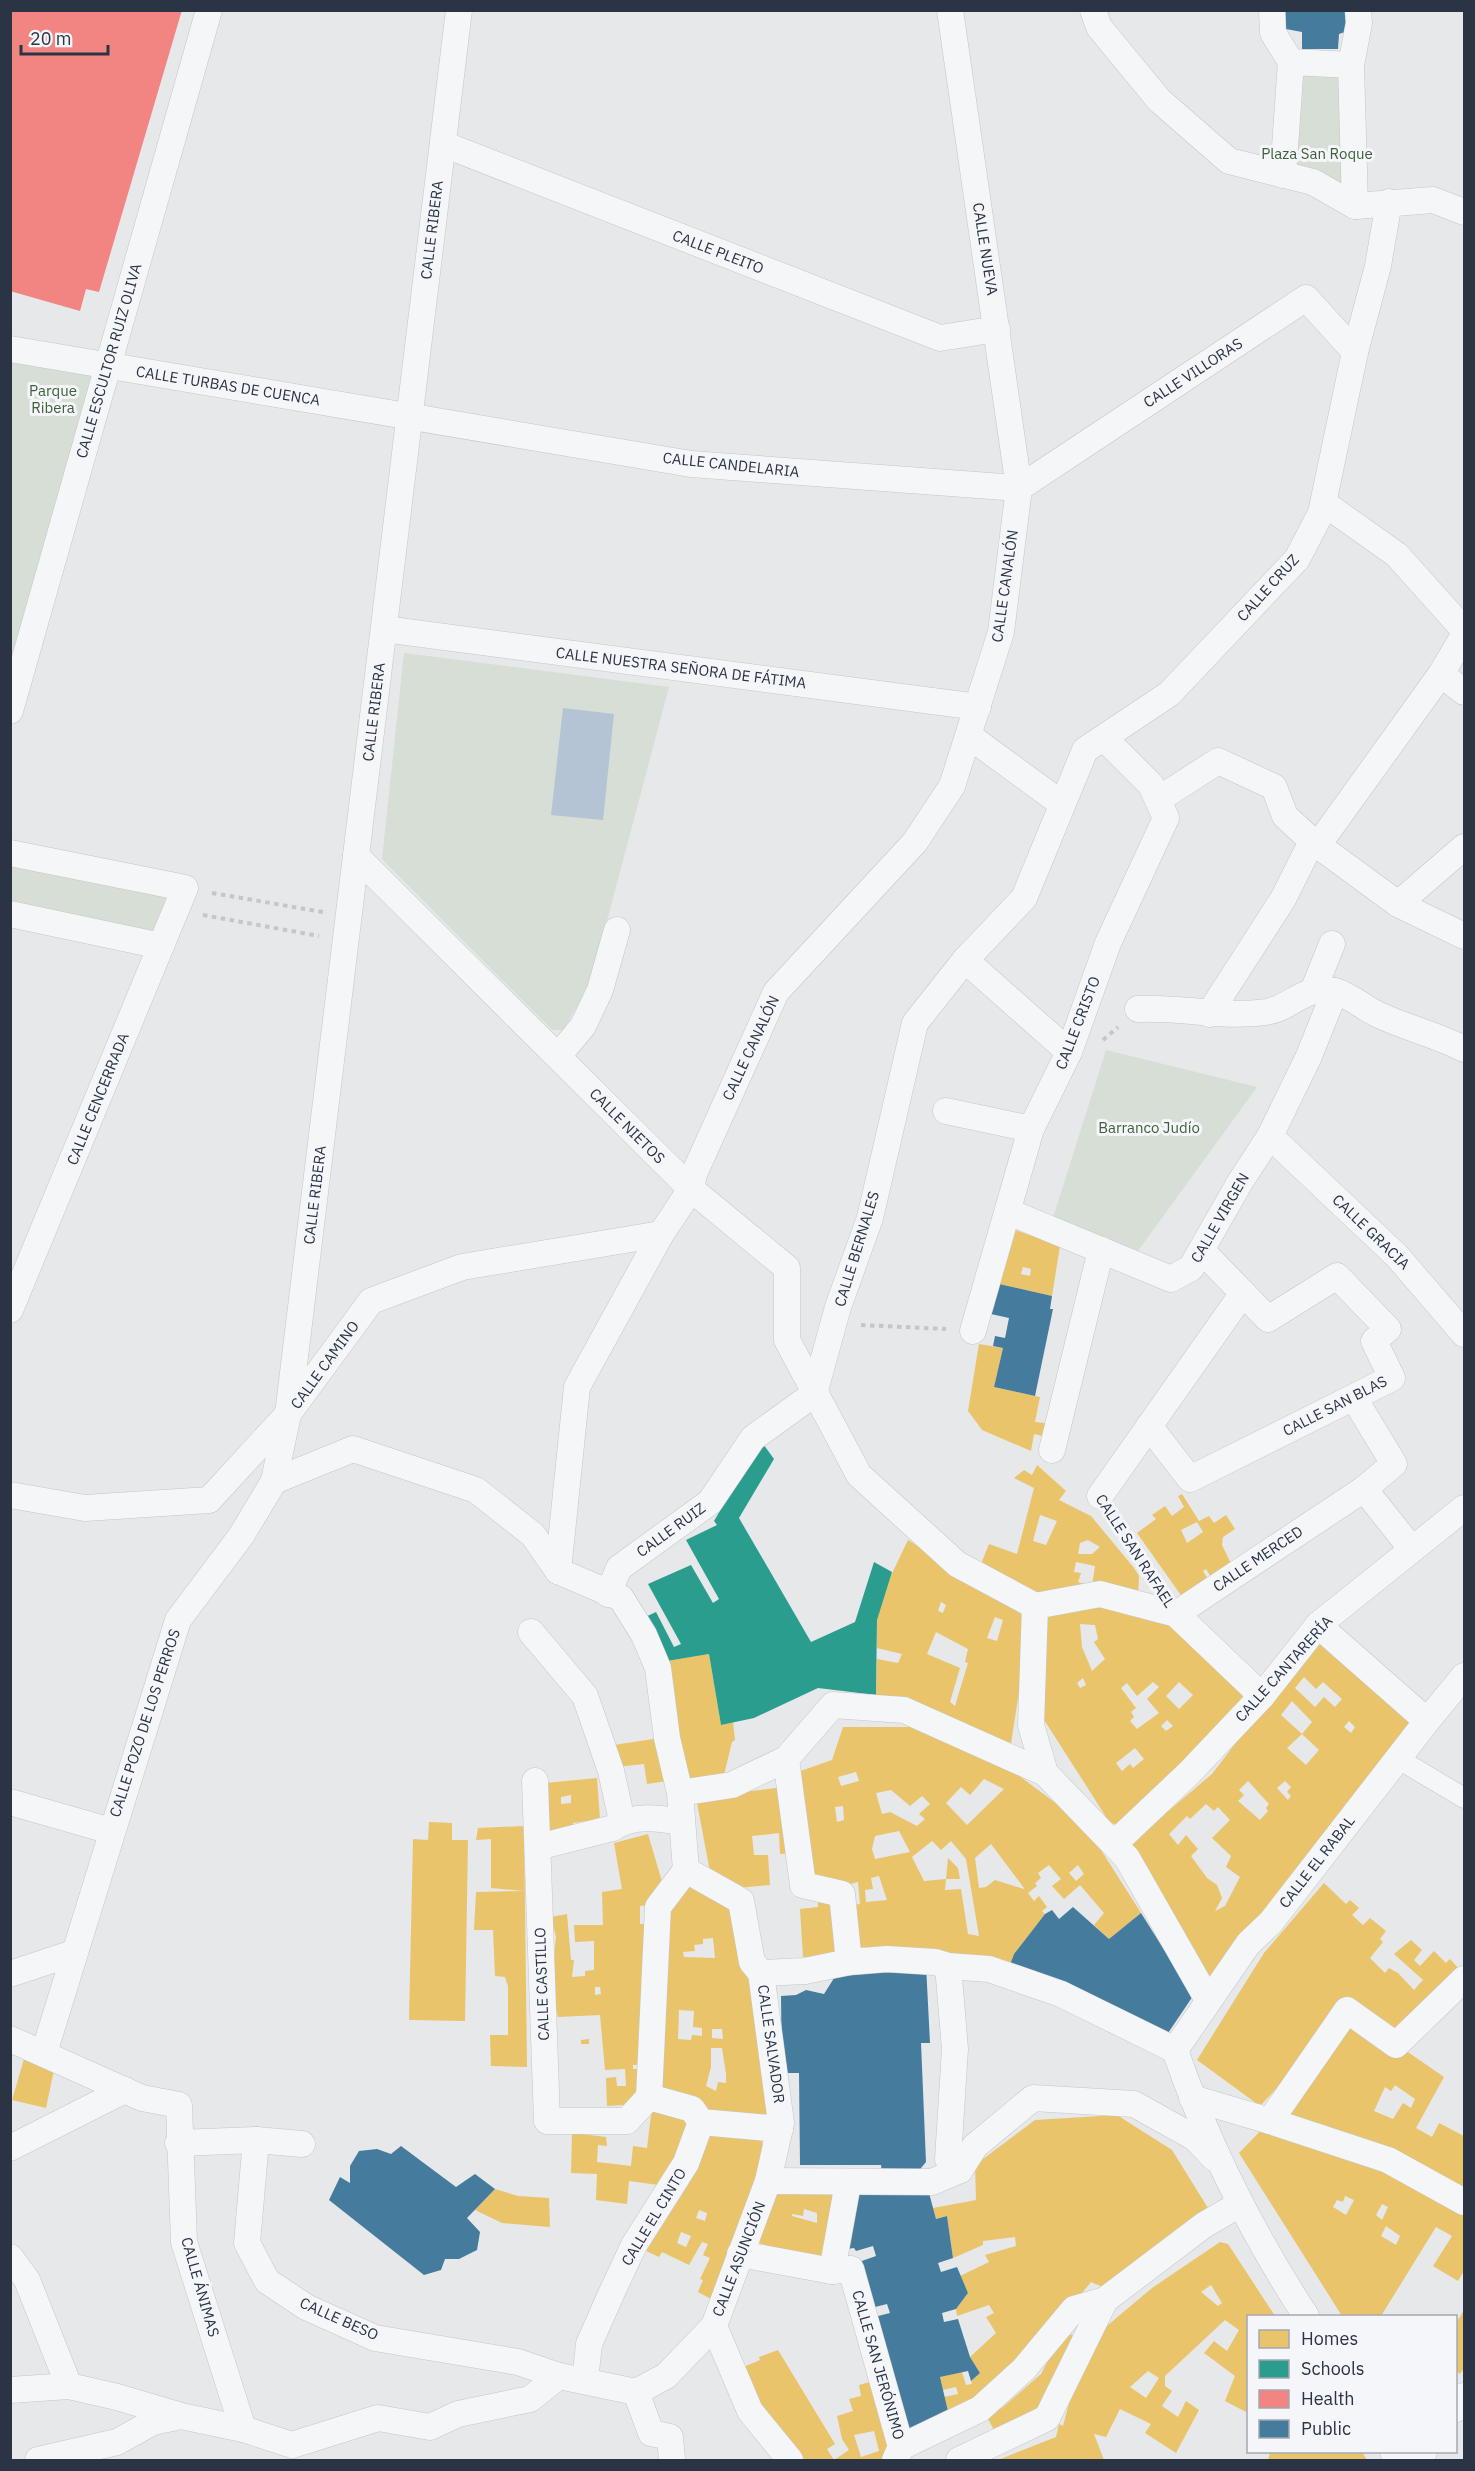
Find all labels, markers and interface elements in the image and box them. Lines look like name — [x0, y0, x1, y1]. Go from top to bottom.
scale bar — [21, 18, 108, 56]
text: 20 m — [30, 27, 72, 50]
park label: Plaza San Roque — [1261, 144, 1373, 163]
street label: CALLE RIBERA — [416, 179, 447, 281]
street label: CALLE NUEVA — [969, 201, 1002, 297]
street label: CALLE PLEITO — [670, 225, 767, 278]
street label: CALLE ESCULTOR RUIZ OLIVA — [72, 261, 146, 460]
street label: CALLE VILLORAS — [1140, 333, 1246, 412]
street label: CALLE TURBAS DE CUENCA — [135, 362, 322, 410]
park label: Parque Ribera — [29, 381, 77, 417]
street label: CALLE CANDELARIA — [662, 448, 801, 481]
street label: CALLE CANALÓN — [987, 528, 1022, 644]
street label: CALLE CRUZ — [1233, 550, 1303, 625]
street label: CALLE NUESTRA SEÑORA DE FÁTIMA — [555, 643, 808, 692]
street label: CALLE RIBERA — [358, 661, 389, 763]
street label: CALLE CRISTO — [1051, 973, 1104, 1072]
street label: CALLE CANALÓN — [718, 992, 783, 1103]
street label: CALLE CENCERRADA — [62, 1029, 133, 1168]
street label: CALLE NIETOS — [586, 1084, 669, 1167]
park label: Barranco Judío — [1098, 1118, 1200, 1137]
street label: CALLE RIBERA — [299, 1144, 330, 1246]
street label: CALLE VIRGEN — [1186, 1169, 1253, 1266]
street label: CALLE BERNALES — [830, 1189, 883, 1309]
street label: CALLE GRACIA — [1329, 1190, 1414, 1274]
street label: CALLE CAMINO — [286, 1317, 363, 1413]
street label: CALLE SAN BLAS — [1279, 1371, 1390, 1440]
street label: CALLE SAN RAFAEL — [1092, 1490, 1179, 1611]
street label: CALLE RUIZ — [633, 1498, 709, 1561]
street label: CALLE MERCED — [1209, 1521, 1306, 1596]
street label: CALLE CANTARERÍA — [1231, 1611, 1337, 1726]
street label: CALLE POZO DE LOS PERROS — [105, 1626, 184, 1819]
street label: CALLE EL RABAL — [1275, 1811, 1359, 1912]
street label: CALLE CASTILLO — [530, 1927, 553, 2041]
street label: CALLE SALVADOR — [754, 1983, 789, 2104]
street label: CALLE EL CINTO — [617, 2164, 690, 2269]
street label: CALLE ASUNCIÓN — [708, 2199, 769, 2319]
street label: CALLE ÁNIMAS — [177, 2235, 224, 2339]
street label: CALLE SAN JERÓNIMO — [848, 2288, 909, 2442]
street label: CALLE BESO — [297, 2293, 381, 2344]
legend — [1247, 2315, 1457, 2453]
text: Homes — [1301, 2327, 1358, 2350]
text: Schools — [1301, 2357, 1365, 2380]
text: Health — [1301, 2387, 1355, 2410]
text: Public — [1301, 2417, 1351, 2440]

